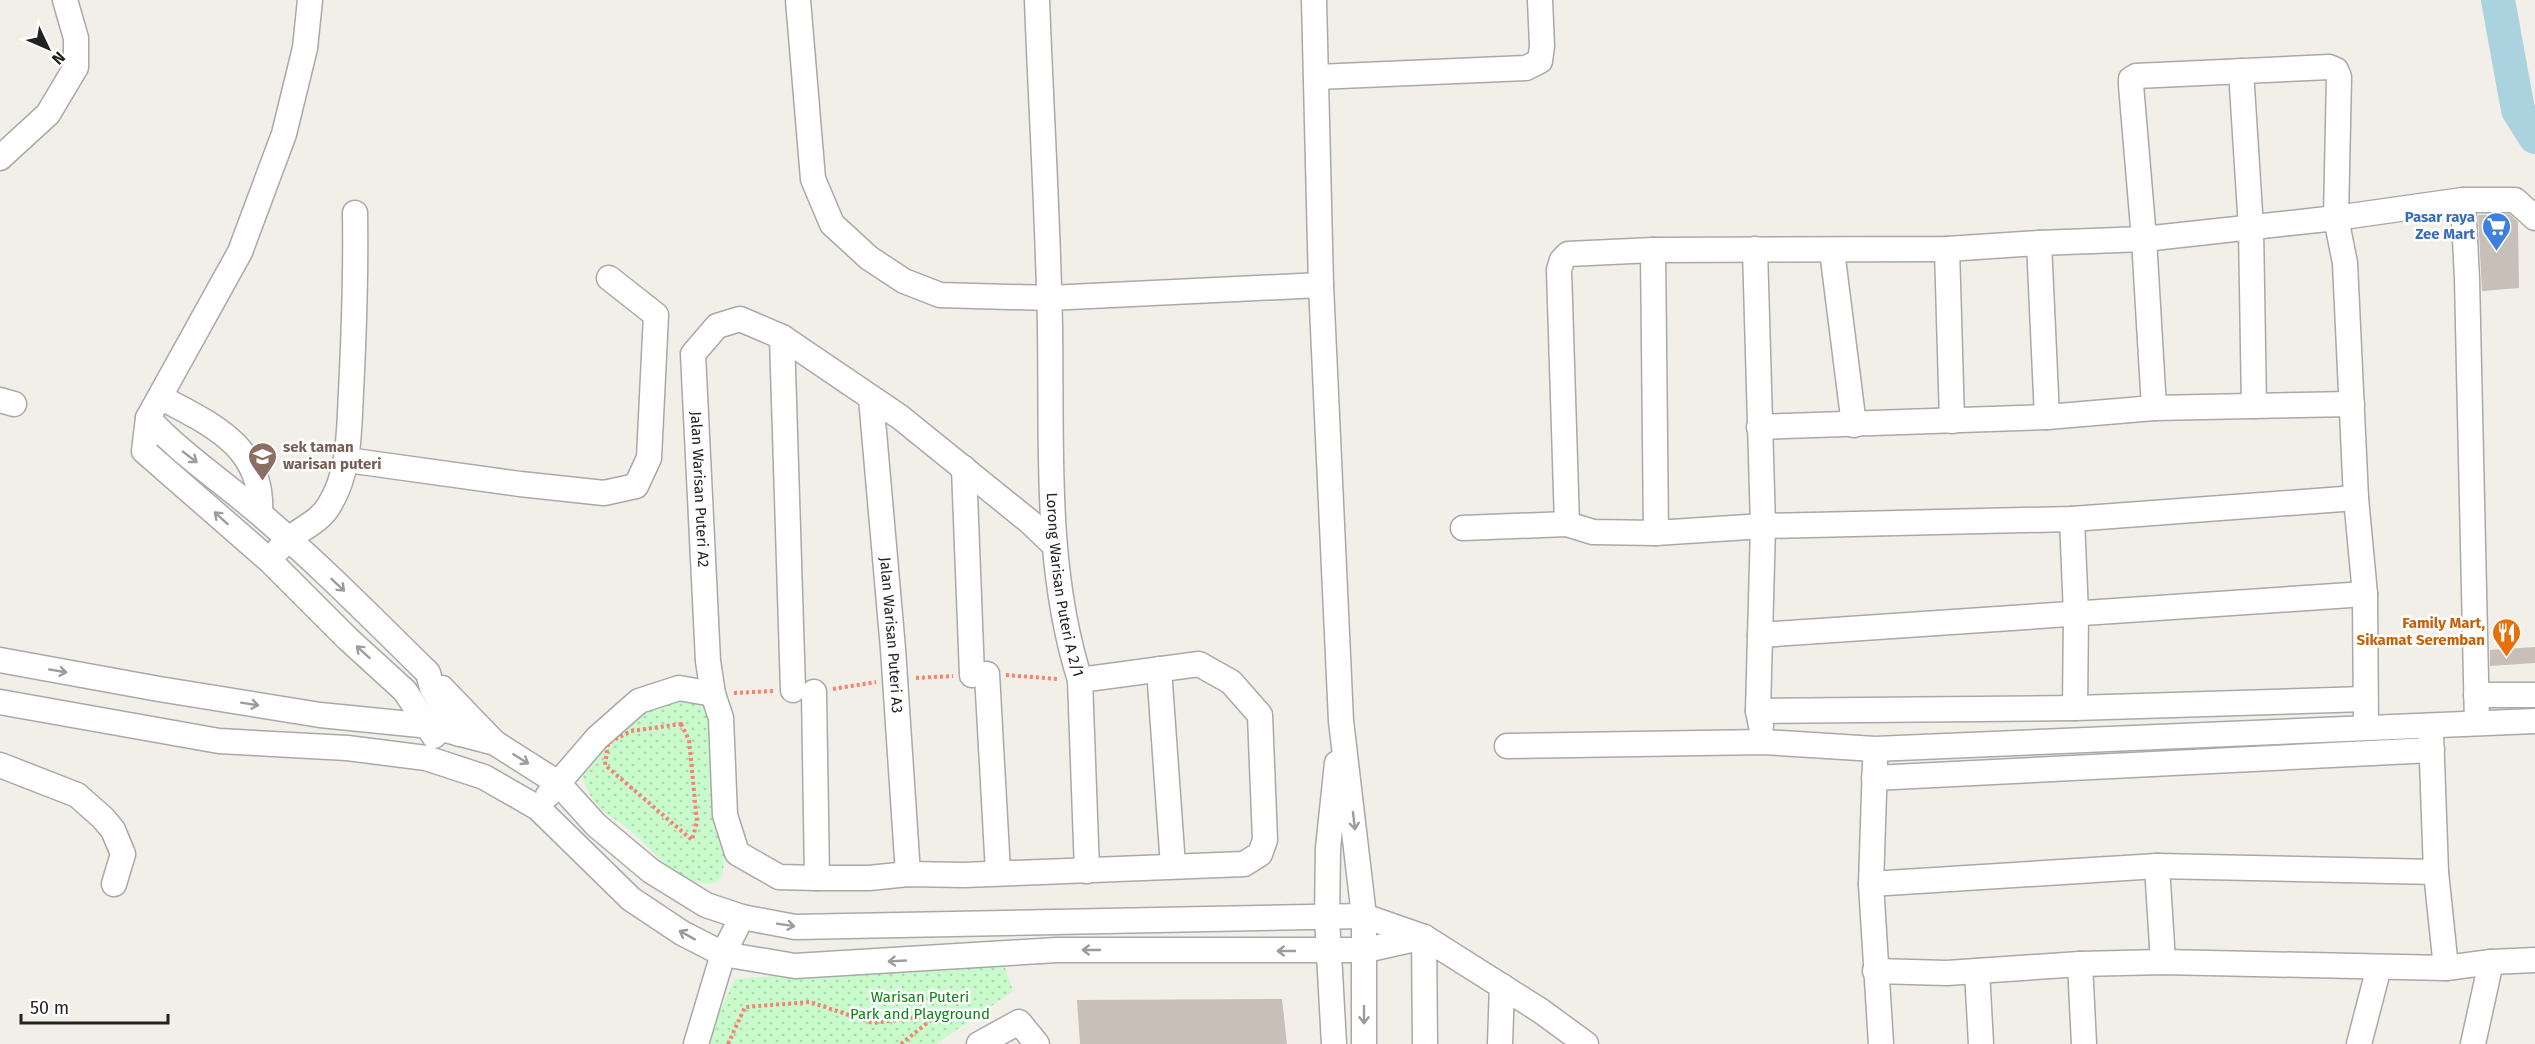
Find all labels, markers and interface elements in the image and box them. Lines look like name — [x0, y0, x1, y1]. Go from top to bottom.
north arrow — [18, 18, 78, 78]
text: N — [48, 48, 69, 68]
place label: Pasar raya Zee Mart — [2405, 208, 2475, 243]
supermarket icon: Pasar raya Zee Mart — [2480, 210, 2512, 252]
street label: Jalan Warisan Puteri A2 — [687, 411, 712, 568]
place label: sek taman warisan puteri — [283, 438, 382, 473]
school or university icon: sek taman warisan puteri — [246, 440, 278, 482]
one-way arrow — [182, 451, 198, 464]
street label: Lorong Warisan Puteri A 2/1 — [1043, 492, 1087, 679]
one-way arrow — [214, 511, 229, 525]
street label: Jalan Warisan Puteri A3 — [876, 556, 906, 714]
one-way arrow — [330, 578, 345, 592]
place label: Family Mart, Sikamat Seremban — [2357, 614, 2485, 649]
restaurant icon: Family Mart, Sikamat Seremban — [2490, 616, 2522, 658]
one-way arrow — [356, 645, 371, 659]
one-way arrow — [47, 666, 67, 677]
one-way arrow — [239, 698, 259, 709]
one-way arrow — [512, 753, 529, 765]
one-way arrow — [1348, 811, 1359, 830]
one-way arrow — [776, 920, 796, 931]
one-way arrow — [679, 929, 696, 941]
one-way arrow — [1082, 944, 1102, 956]
one-way arrow — [1277, 945, 1297, 956]
one-way arrow — [887, 955, 907, 966]
scale bar — [21, 987, 168, 1025]
park label: Warisan Puteri Park and Playground — [850, 988, 990, 1023]
text: 50 m — [30, 997, 69, 1019]
one-way arrow — [1359, 1005, 1370, 1025]

